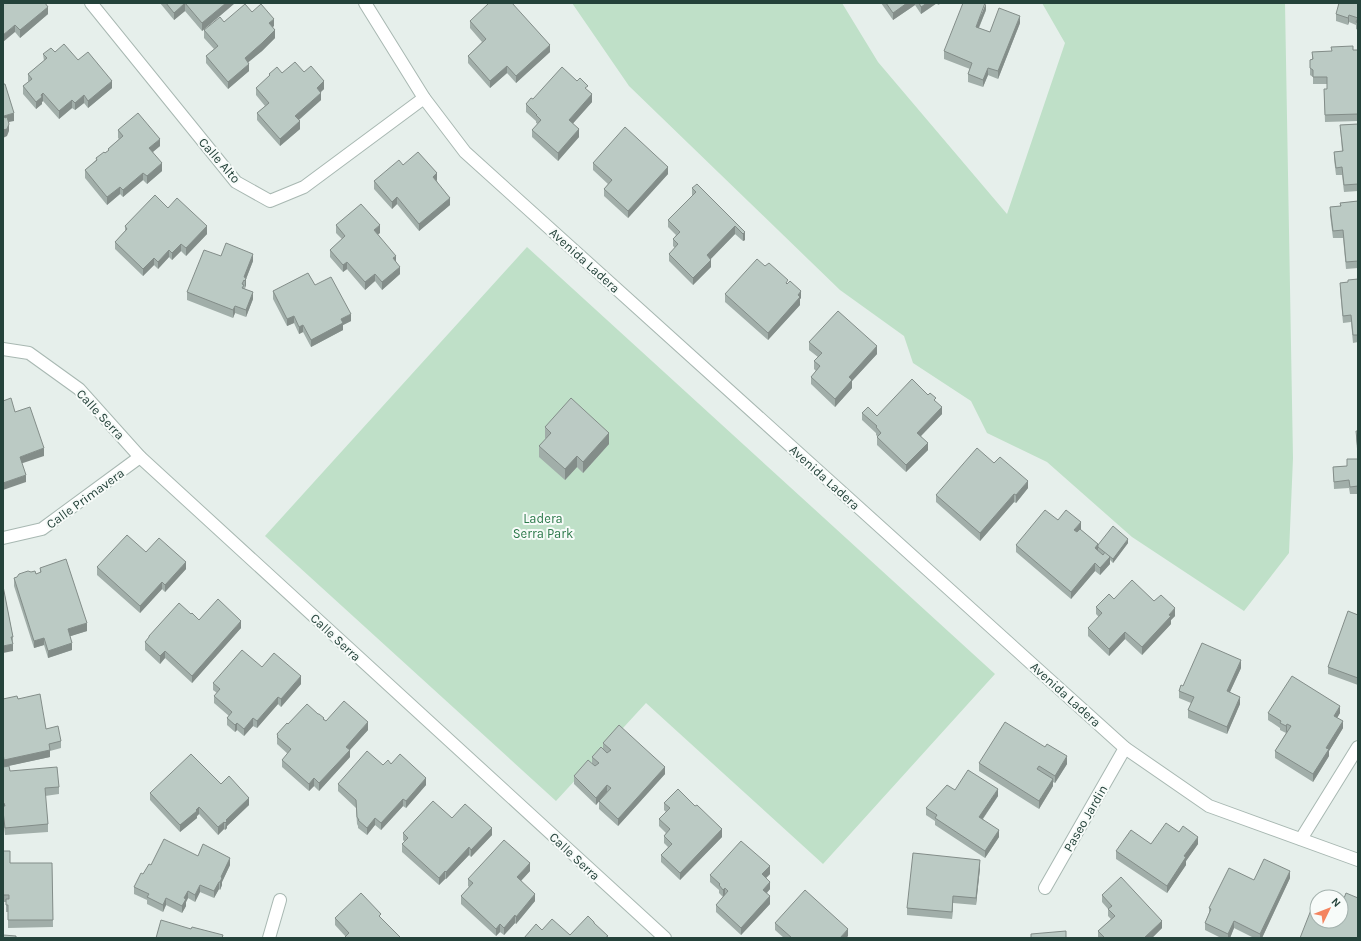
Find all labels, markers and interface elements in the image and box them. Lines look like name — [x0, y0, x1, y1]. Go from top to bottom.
street label: Calle Alto — [196, 135, 243, 186]
street label: Avenida Ladera — [546, 225, 623, 296]
street label: Calle Serra — [74, 386, 128, 443]
street label: Avenida Ladera — [786, 442, 863, 513]
street label: Calle Primavera — [44, 465, 127, 532]
park label: Ladera Serra Park — [513, 511, 573, 541]
street label: Calle Serra — [307, 610, 364, 664]
street label: Avenida Ladera — [1027, 659, 1104, 730]
street label: Paseo Jardin — [1060, 782, 1111, 854]
street label: Calle Serra — [546, 829, 603, 883]
north arrow — [1309, 889, 1349, 929]
text: N — [1329, 895, 1343, 910]

